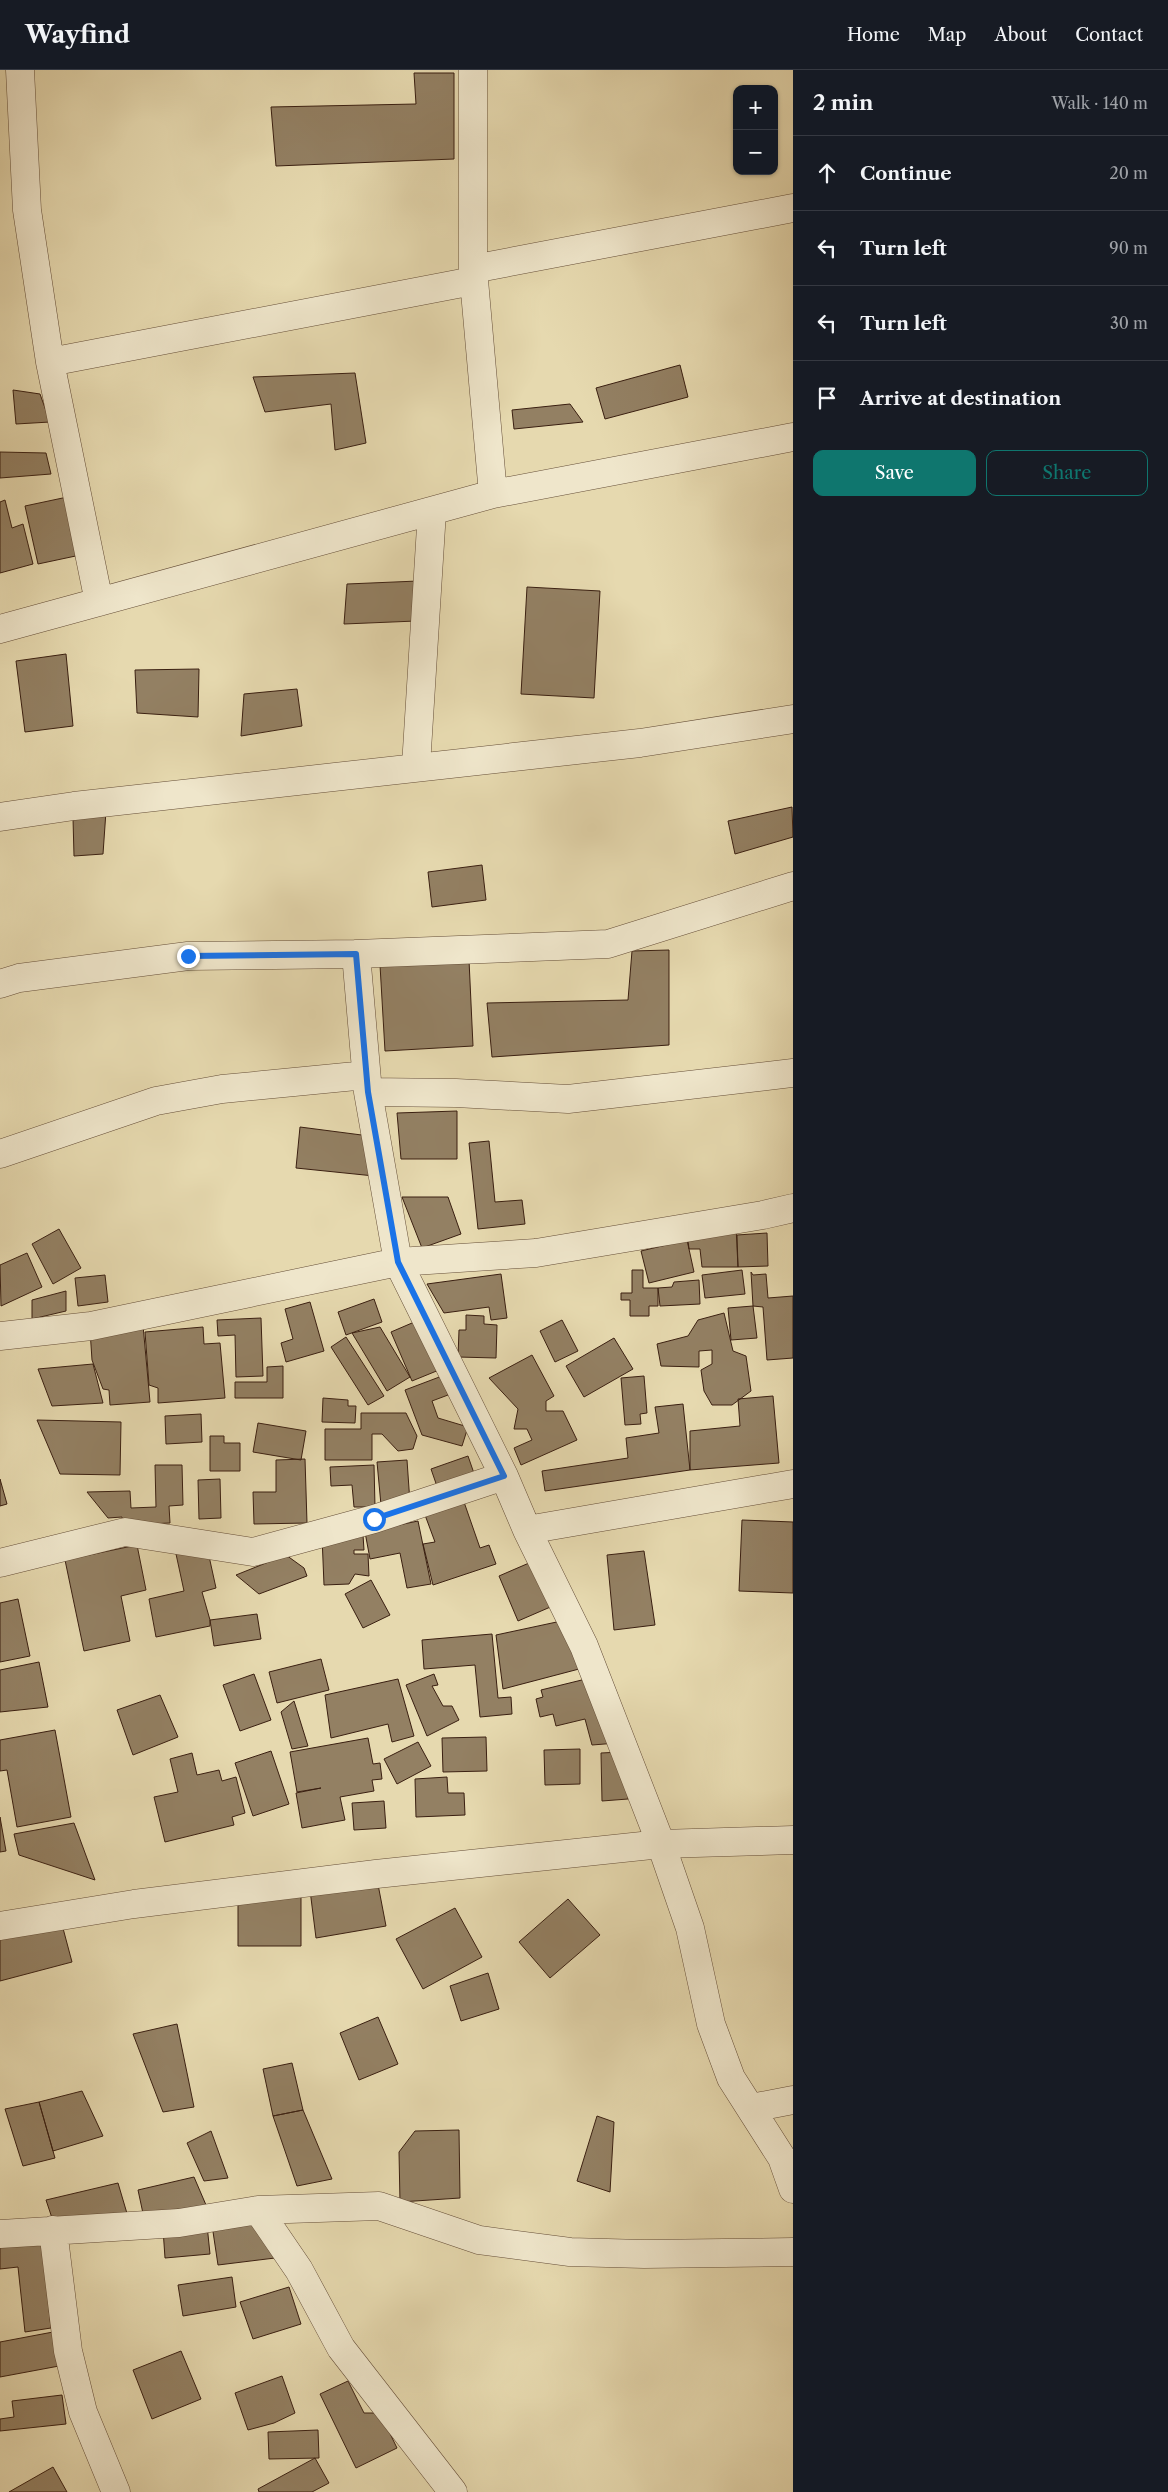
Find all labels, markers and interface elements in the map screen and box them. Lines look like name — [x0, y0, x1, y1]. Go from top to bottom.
text: Wayfind — [25, 20, 130, 49]
text: Home — [847, 24, 900, 46]
text: Map — [928, 24, 966, 46]
text: About — [994, 24, 1047, 46]
text: Contact — [1075, 24, 1143, 46]
map controls — [733, 85, 778, 175]
button: + — [733, 85, 778, 130]
text: 2 min — [813, 90, 873, 115]
text: Walk · 140 m — [1051, 93, 1148, 113]
button: − — [733, 130, 778, 175]
icon: ahead — [813, 159, 841, 187]
text: Continue — [860, 162, 952, 185]
text: 20 m — [1109, 163, 1148, 183]
icon: left — [813, 234, 841, 262]
text: Turn left — [860, 237, 947, 260]
text: 90 m — [1109, 238, 1148, 258]
icon: left — [813, 309, 841, 337]
text: Turn left — [860, 312, 947, 335]
text: 30 m — [1110, 313, 1148, 333]
icon: arrive — [813, 384, 841, 412]
text: Arrive at destination — [860, 387, 1061, 410]
button: Save — [813, 450, 976, 496]
button: Share — [986, 450, 1148, 496]
route end — [177, 945, 200, 968]
route start — [363, 1508, 386, 1531]

